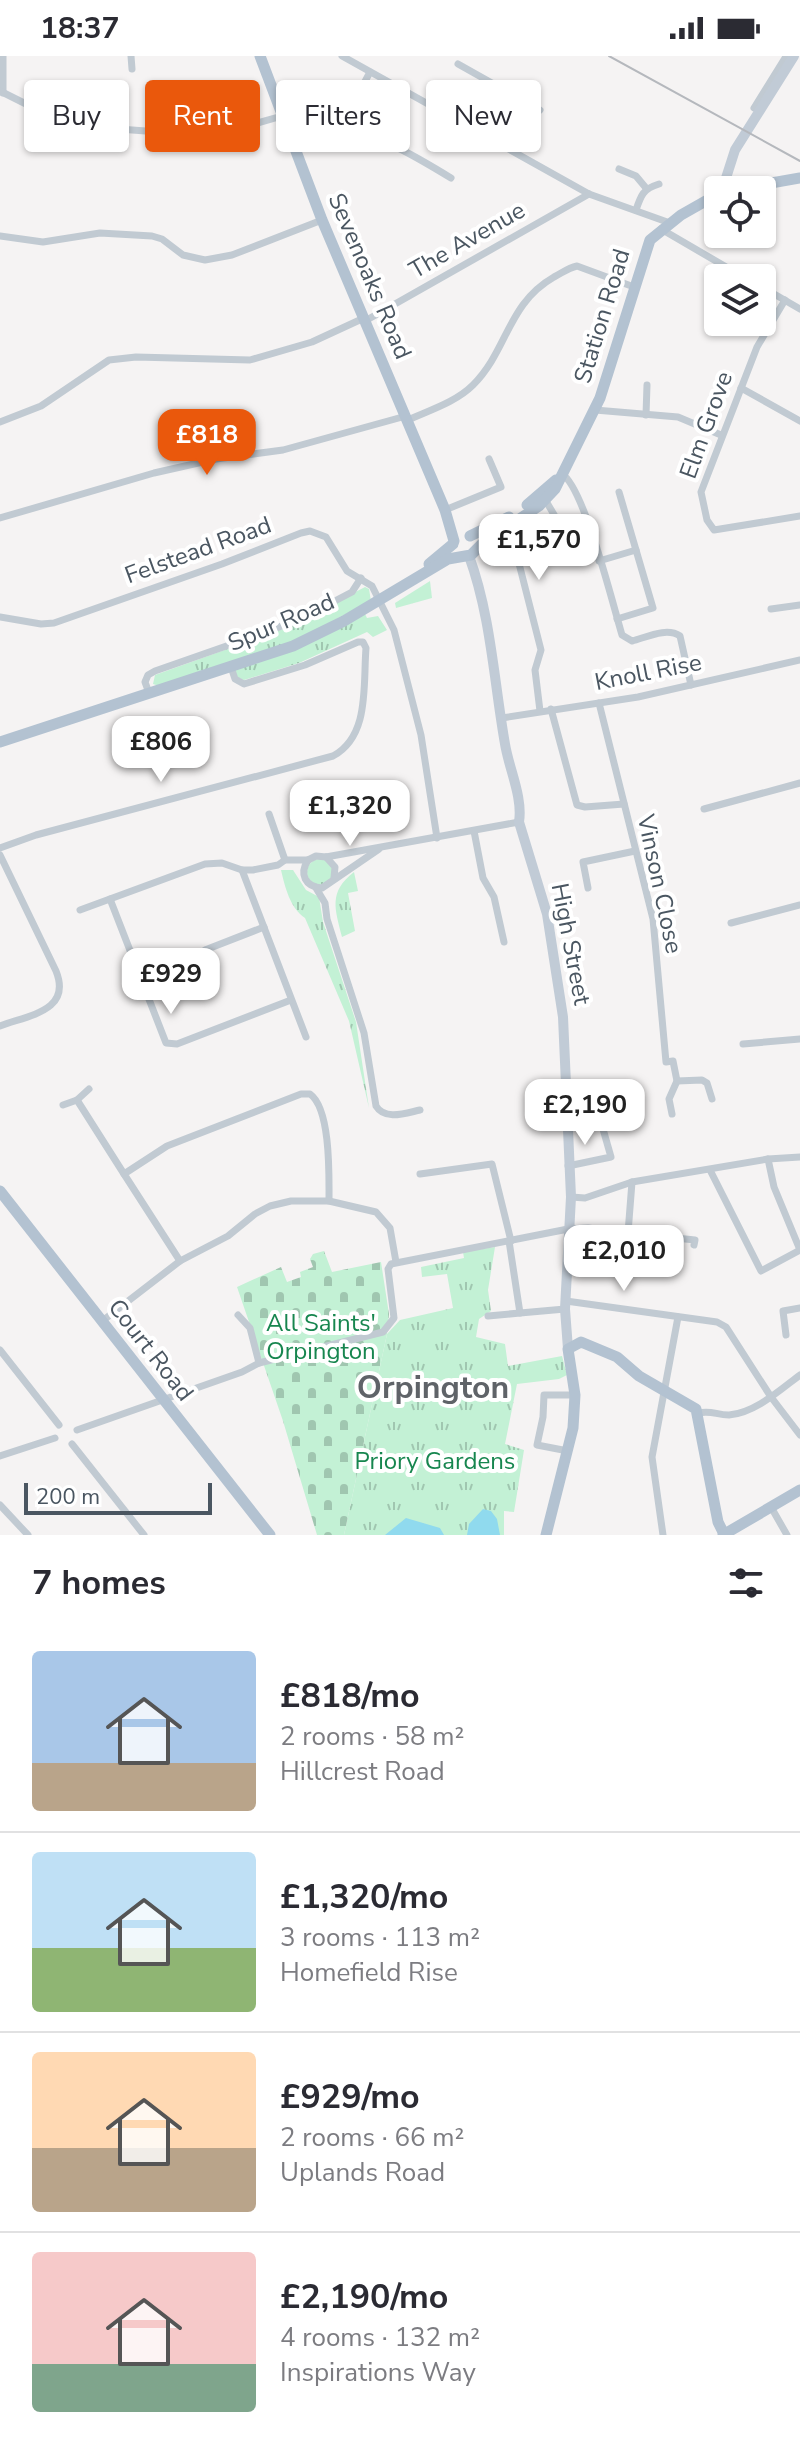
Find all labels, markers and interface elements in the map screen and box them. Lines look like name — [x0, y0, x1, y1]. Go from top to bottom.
text: 18:37 — [40, 8, 119, 49]
chip: Buy — [24, 80, 129, 152]
chip: Rent — [145, 80, 260, 152]
chip: Filters — [276, 80, 410, 152]
chip: New — [426, 80, 541, 152]
map controls — [704, 176, 776, 336]
button: locate — [704, 176, 776, 248]
street label: Sevenoaks Road — [321, 188, 419, 364]
street label: The Avenue — [403, 194, 531, 286]
street label: Station Road — [566, 245, 638, 387]
button: layers — [704, 264, 776, 336]
street label: Elm Grove — [672, 367, 740, 483]
pin: £818 — [160, 409, 254, 477]
text: £818 — [176, 417, 238, 452]
street label: Felstead Road — [120, 509, 276, 591]
pin: £1,570 — [474, 514, 604, 582]
text: £1,570 — [497, 522, 581, 557]
street label: Spur Road — [223, 585, 339, 659]
street label: Knoll Rise — [592, 646, 704, 698]
pin: £806 — [114, 716, 208, 784]
text: £806 — [130, 724, 192, 759]
pin: £1,320 — [285, 780, 415, 848]
text: £1,320 — [308, 788, 392, 823]
street label: Vinson Close — [629, 811, 690, 956]
street label: High Street — [544, 880, 599, 1008]
pin: £929 — [124, 948, 218, 1016]
text: £929 — [140, 956, 202, 991]
pin: £2,190 — [520, 1079, 650, 1147]
text: £2,190 — [543, 1087, 627, 1122]
pin: £2,010 — [559, 1225, 689, 1293]
text: £2,010 — [582, 1233, 666, 1268]
street label: Court Road — [101, 1292, 201, 1408]
park label: All Saints' Orpington — [266, 1307, 376, 1367]
district label: Orpington — [357, 1366, 509, 1409]
park label: Priory Gardens — [355, 1445, 515, 1477]
scale bar — [24, 1479, 212, 1515]
text: 200 m — [36, 1482, 100, 1512]
text: 7 homes — [32, 1560, 166, 1606]
icon: filters — [724, 1561, 768, 1605]
text: £818/mo — [280, 1673, 420, 1719]
icon: home — [96, 1683, 192, 1779]
text: 2 rooms · 58 m² — [280, 1719, 464, 1754]
text: Hillcrest Road — [280, 1754, 445, 1789]
text: £1,320/mo — [280, 1874, 448, 1920]
icon: home — [96, 1884, 192, 1980]
text: 3 rooms · 113 m² — [280, 1920, 480, 1955]
text: Homefield Rise — [280, 1955, 458, 1990]
text: £929/mo — [280, 2074, 420, 2120]
icon: home — [96, 2084, 192, 2180]
text: 2 rooms · 66 m² — [280, 2120, 464, 2155]
text: Uplands Road — [280, 2155, 445, 2190]
text: £2,190/mo — [280, 2274, 448, 2320]
icon: home — [96, 2284, 192, 2380]
text: 4 rooms · 132 m² — [280, 2320, 480, 2355]
text: Inspirations Way — [280, 2355, 476, 2390]

